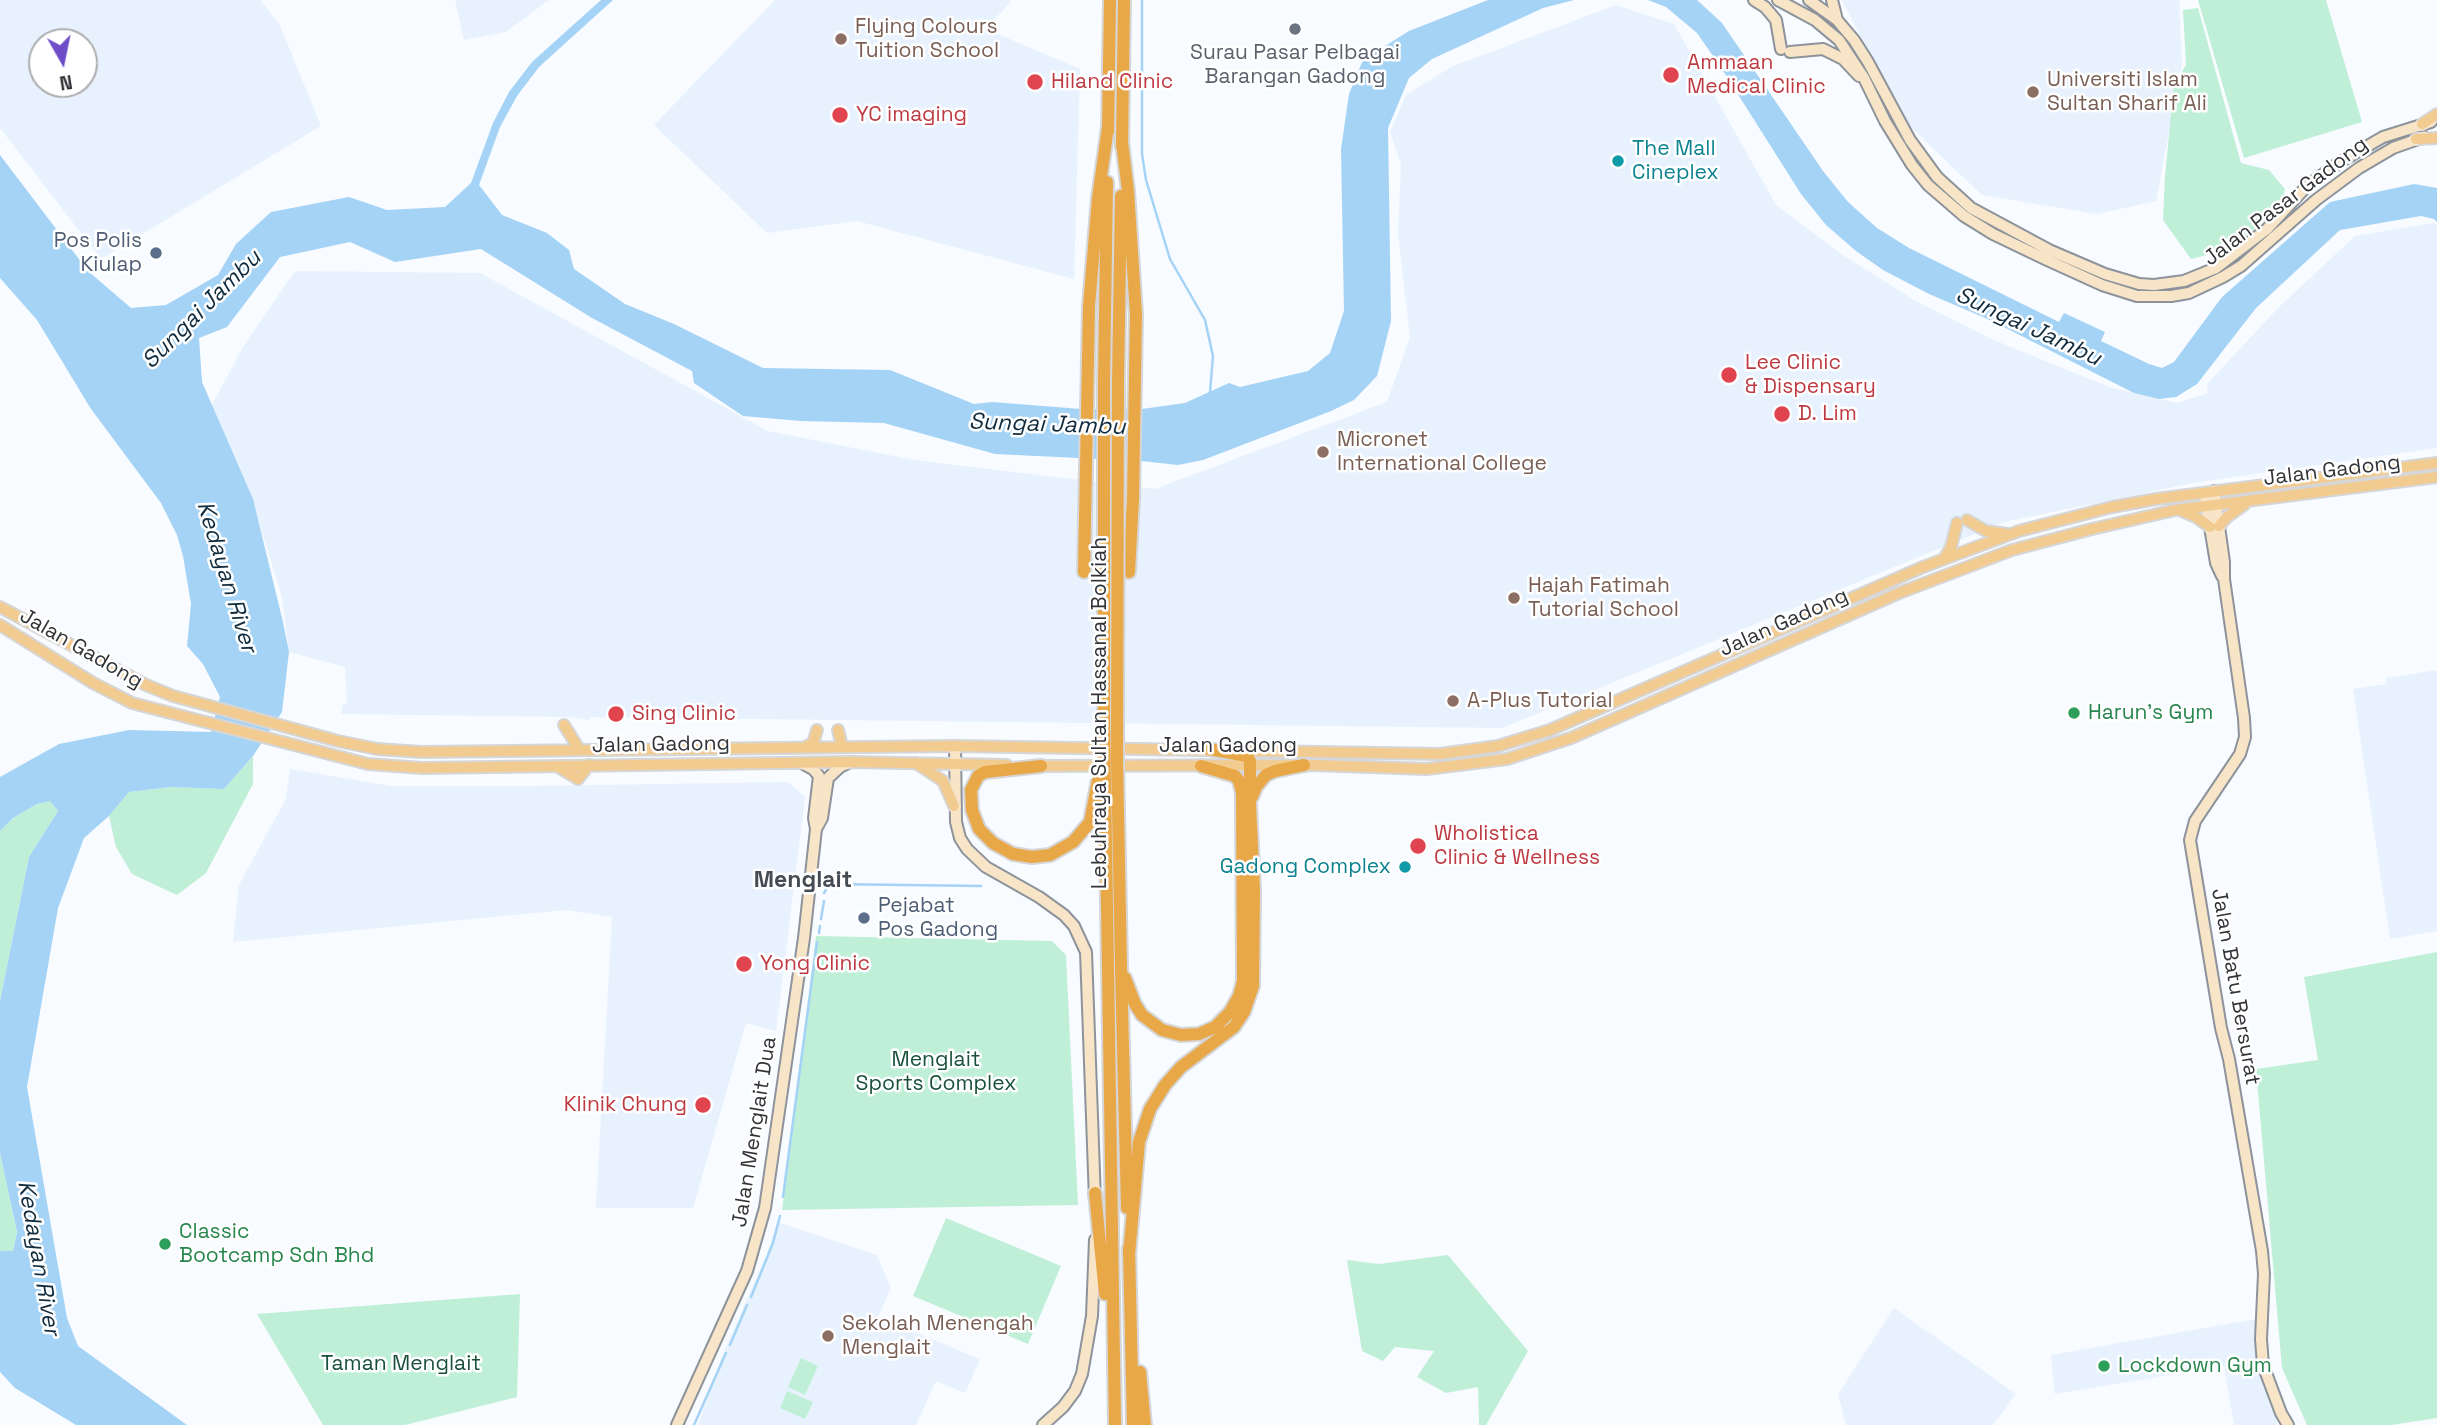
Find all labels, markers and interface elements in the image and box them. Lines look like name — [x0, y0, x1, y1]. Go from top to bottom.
place label: Flying Colours Tuition School — [855, 14, 999, 64]
marker: Surau Pasar Pelbagai Barangan Gadong — [1287, 21, 1303, 37]
north arrow — [28, 28, 98, 98]
marker: Flying Colours Tuition School — [833, 31, 849, 47]
place label: Surau Pasar Pelbagai Barangan Gadong — [1190, 40, 1400, 90]
place label: Ammaan Medical Clinic — [1687, 50, 1826, 100]
marker: Ammaan Medical Clinic — [1661, 65, 1681, 85]
place label: Universiti Islam Sultan Sharif Ali — [2047, 67, 2207, 117]
text: N — [58, 69, 74, 96]
place label: Hiland Clinic — [1051, 69, 1173, 95]
marker: Hiland Clinic — [1025, 72, 1045, 92]
marker: Universiti Islam Sultan Sharif Ali — [2025, 84, 2041, 100]
place label: YC imaging — [856, 102, 967, 128]
marker: YC imaging — [830, 105, 850, 125]
street label: Jalan Pasar Gadong — [2199, 132, 2373, 272]
place label: The Mall Cineplex — [1632, 136, 1719, 186]
marker: The Mall Cineplex — [1610, 153, 1626, 169]
place label: Pos Polis Kiulap — [54, 228, 142, 278]
water label: Sungai Jambu — [137, 245, 267, 375]
marker: Pos Polis Kiulap — [148, 245, 164, 261]
water label: Sungai Jambu — [1951, 281, 2105, 373]
place label: Lee Clinic & Dispensary — [1745, 350, 1876, 400]
marker: Lee Clinic & Dispensary — [1719, 365, 1739, 385]
place label: D. Lim — [1798, 401, 1857, 427]
marker: D. Lim — [1772, 404, 1792, 424]
water label: Sungai Jambu — [968, 408, 1126, 442]
place label: Micronet International College — [1337, 427, 1547, 477]
marker: Micronet International College — [1315, 444, 1331, 460]
street label: Jalan Gadong — [2262, 450, 2402, 492]
water label: Kedayan River — [190, 498, 262, 656]
street label: Lebuhraya Sultan Hassanal Bolkiah — [1087, 537, 1113, 889]
place label: Hajah Fatimah Tutorial School — [1528, 573, 1679, 623]
street label: Jalan Gadong — [1716, 583, 1852, 663]
marker: Hajah Fatimah Tutorial School — [1506, 590, 1522, 606]
street label: Jalan Gadong — [15, 604, 147, 694]
place label: A-Plus Tutorial — [1467, 688, 1613, 714]
marker: A-Plus Tutorial — [1445, 693, 1461, 709]
place label: Harun's Gym — [2088, 700, 2213, 726]
place label: Sing Clinic — [632, 701, 736, 727]
marker: Sing Clinic — [606, 704, 626, 724]
marker: Harun's Gym — [2066, 705, 2082, 721]
street label: Jalan Gadong — [592, 731, 730, 759]
street label: Jalan Gadong — [1159, 733, 1297, 759]
place label: Wholistica Clinic & Wellness — [1434, 821, 1600, 871]
marker: Wholistica Clinic & Wellness — [1408, 836, 1428, 856]
place label: Gadong Complex — [1220, 854, 1391, 880]
marker: Gadong Complex — [1397, 859, 1413, 875]
district label: Menglait — [754, 867, 852, 895]
street label: Jalan Batu Bersurat — [2205, 887, 2265, 1087]
place label: Pejabat Pos Gadong — [878, 893, 998, 943]
marker: Pejabat Pos Gadong — [856, 910, 872, 926]
place label: Yong Clinic — [760, 951, 870, 977]
marker: Yong Clinic — [734, 954, 754, 974]
street label: Jalan Menglait Dua — [727, 1035, 783, 1229]
park label: Menglait Sports Complex — [856, 1047, 1016, 1097]
place label: Klinik Chung — [564, 1092, 687, 1118]
marker: Klinik Chung — [693, 1095, 713, 1115]
water label: Kedayan River — [11, 1178, 65, 1338]
place label: Classic Bootcamp Sdn Bhd — [179, 1219, 374, 1269]
marker: Classic Bootcamp Sdn Bhd — [157, 1236, 173, 1252]
place label: Sekolah Menengah Menglait — [842, 1311, 1034, 1361]
marker: Sekolah Menengah Menglait — [820, 1328, 836, 1344]
park label: Taman Menglait — [321, 1351, 481, 1377]
place label: Lockdown Gym — [2118, 1353, 2272, 1379]
marker: Lockdown Gym — [2096, 1358, 2112, 1374]

